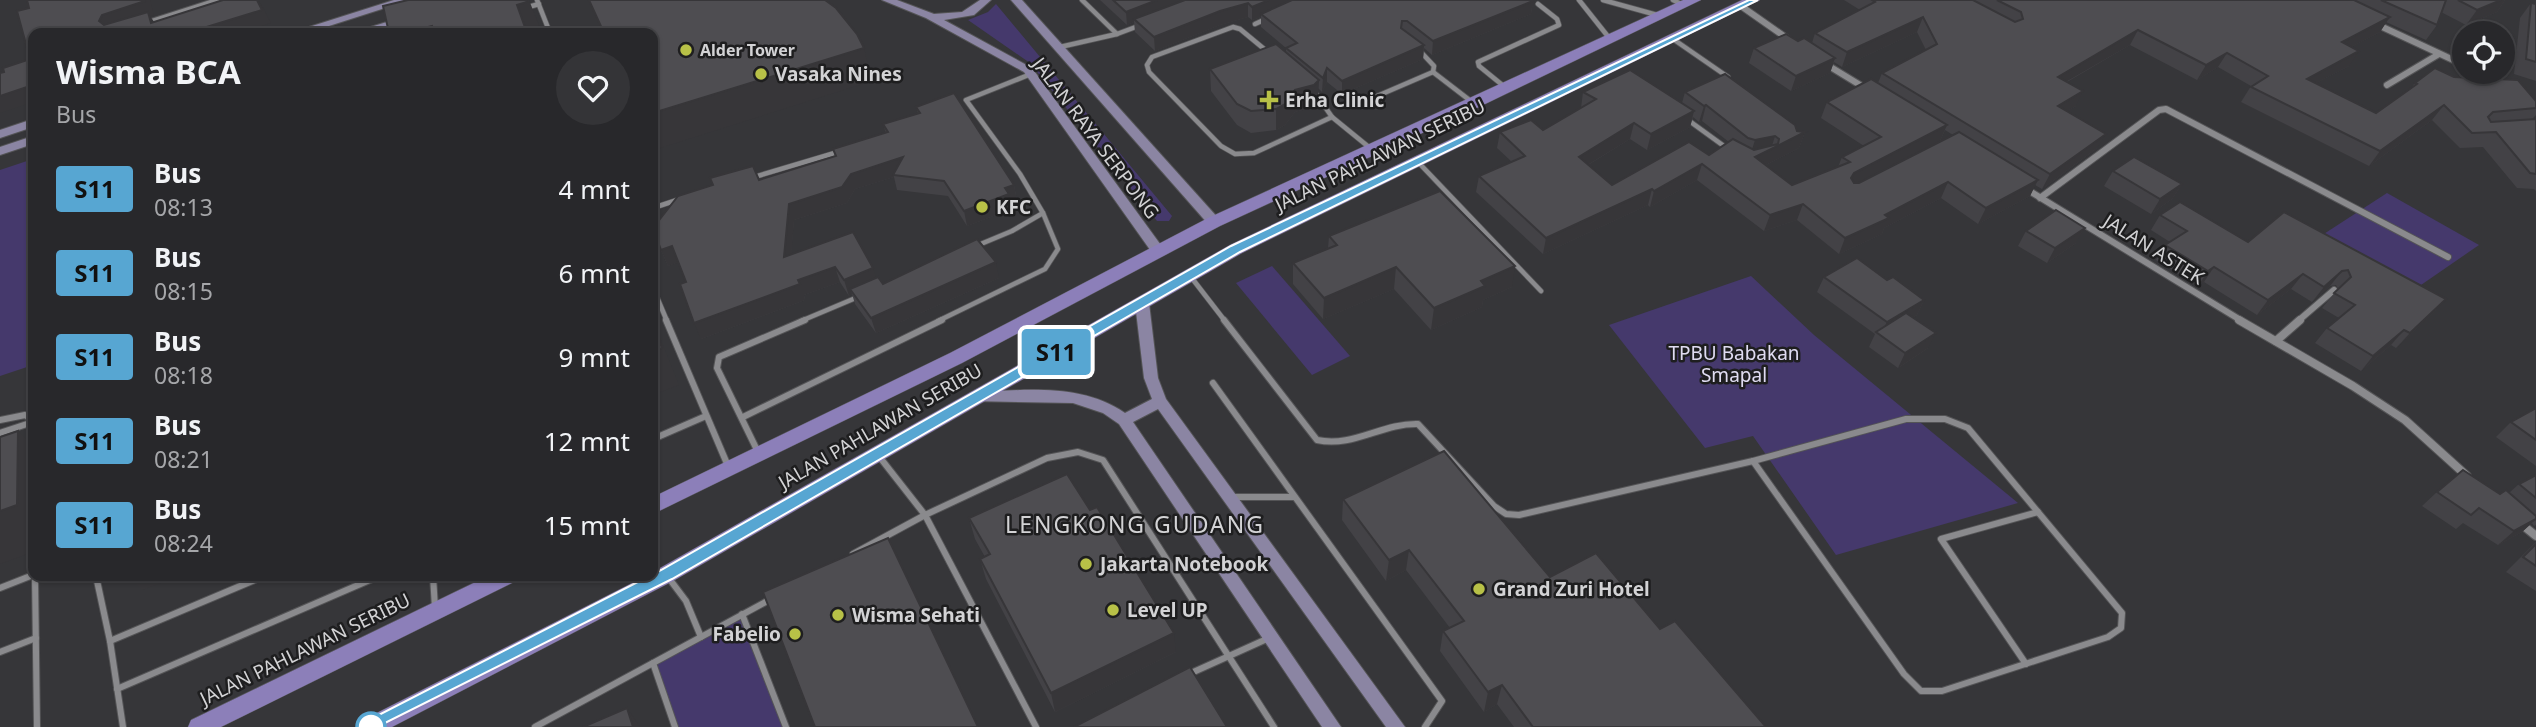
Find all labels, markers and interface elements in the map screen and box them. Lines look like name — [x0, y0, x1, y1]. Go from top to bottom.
map controls — [2452, 21, 2515, 84]
button: locate — [2452, 21, 2515, 84]
place label: Alder Tower — [700, 39, 795, 61]
marker: Alder Tower — [678, 42, 694, 58]
text: Wisma BCA — [56, 49, 241, 94]
street label: JALAN RAYA SERPONG — [1026, 50, 1165, 224]
button: heart — [556, 51, 630, 125]
place label: Vasaka Nines — [775, 61, 902, 87]
marker: Vasaka Nines — [753, 66, 769, 82]
place label: Erha Clinic — [1285, 87, 1384, 113]
marker: Erha Clinic — [1259, 90, 1279, 110]
street label: JALAN PAHLAWAN SERIBU — [1269, 93, 1489, 218]
text: Bus — [56, 98, 96, 130]
text: Bus — [154, 155, 201, 191]
text: 4 mnt — [559, 171, 630, 207]
text: S11 — [74, 172, 115, 205]
text: 08:13 — [154, 191, 213, 223]
place label: KFC — [996, 194, 1031, 220]
marker: KFC — [974, 199, 990, 215]
street label: JALAN ASTEK — [2097, 207, 2210, 290]
text: Bus — [154, 239, 201, 275]
text: 6 mnt — [559, 255, 630, 291]
text: S11 — [74, 256, 115, 289]
text: 08:15 — [154, 275, 213, 307]
text: Bus — [154, 323, 201, 359]
line badge: S11 — [1016, 329, 1096, 375]
text: S11 — [1036, 335, 1076, 368]
text: 9 mnt — [559, 339, 630, 375]
text: S11 — [74, 340, 115, 373]
park label: TPBU Babakan Smapal — [1668, 340, 1800, 388]
street label: JALAN PAHLAWAN SERIBU — [772, 357, 986, 496]
text: 08:18 — [154, 359, 213, 391]
text: Bus — [154, 407, 201, 443]
text: 12 mnt — [544, 423, 630, 459]
text: S11 — [74, 424, 115, 457]
text: 08:21 — [154, 443, 213, 475]
text: Bus — [154, 491, 201, 527]
text: 15 mnt — [544, 507, 630, 543]
text: S11 — [74, 508, 115, 541]
district label: LENGKONG GUDANG — [1005, 508, 1265, 540]
text: 08:24 — [154, 527, 213, 559]
place label: Jakarta Notebook — [1098, 551, 1269, 577]
marker: Jakarta Notebook — [1078, 556, 1094, 572]
place label: Grand Zuri Hotel — [1493, 576, 1650, 602]
marker: Grand Zuri Hotel — [1471, 581, 1487, 597]
street label: JALAN PAHLAWAN SERIBU — [194, 587, 414, 712]
place label: Level UP — [1127, 597, 1208, 623]
place label: Wisma Sehati — [852, 602, 980, 628]
marker: Level UP — [1105, 602, 1121, 618]
marker: Wisma Sehati — [830, 607, 846, 623]
place label: Fabelio — [713, 621, 781, 647]
marker: Fabelio — [787, 626, 803, 642]
unlabelled marker — [356, 712, 386, 727]

